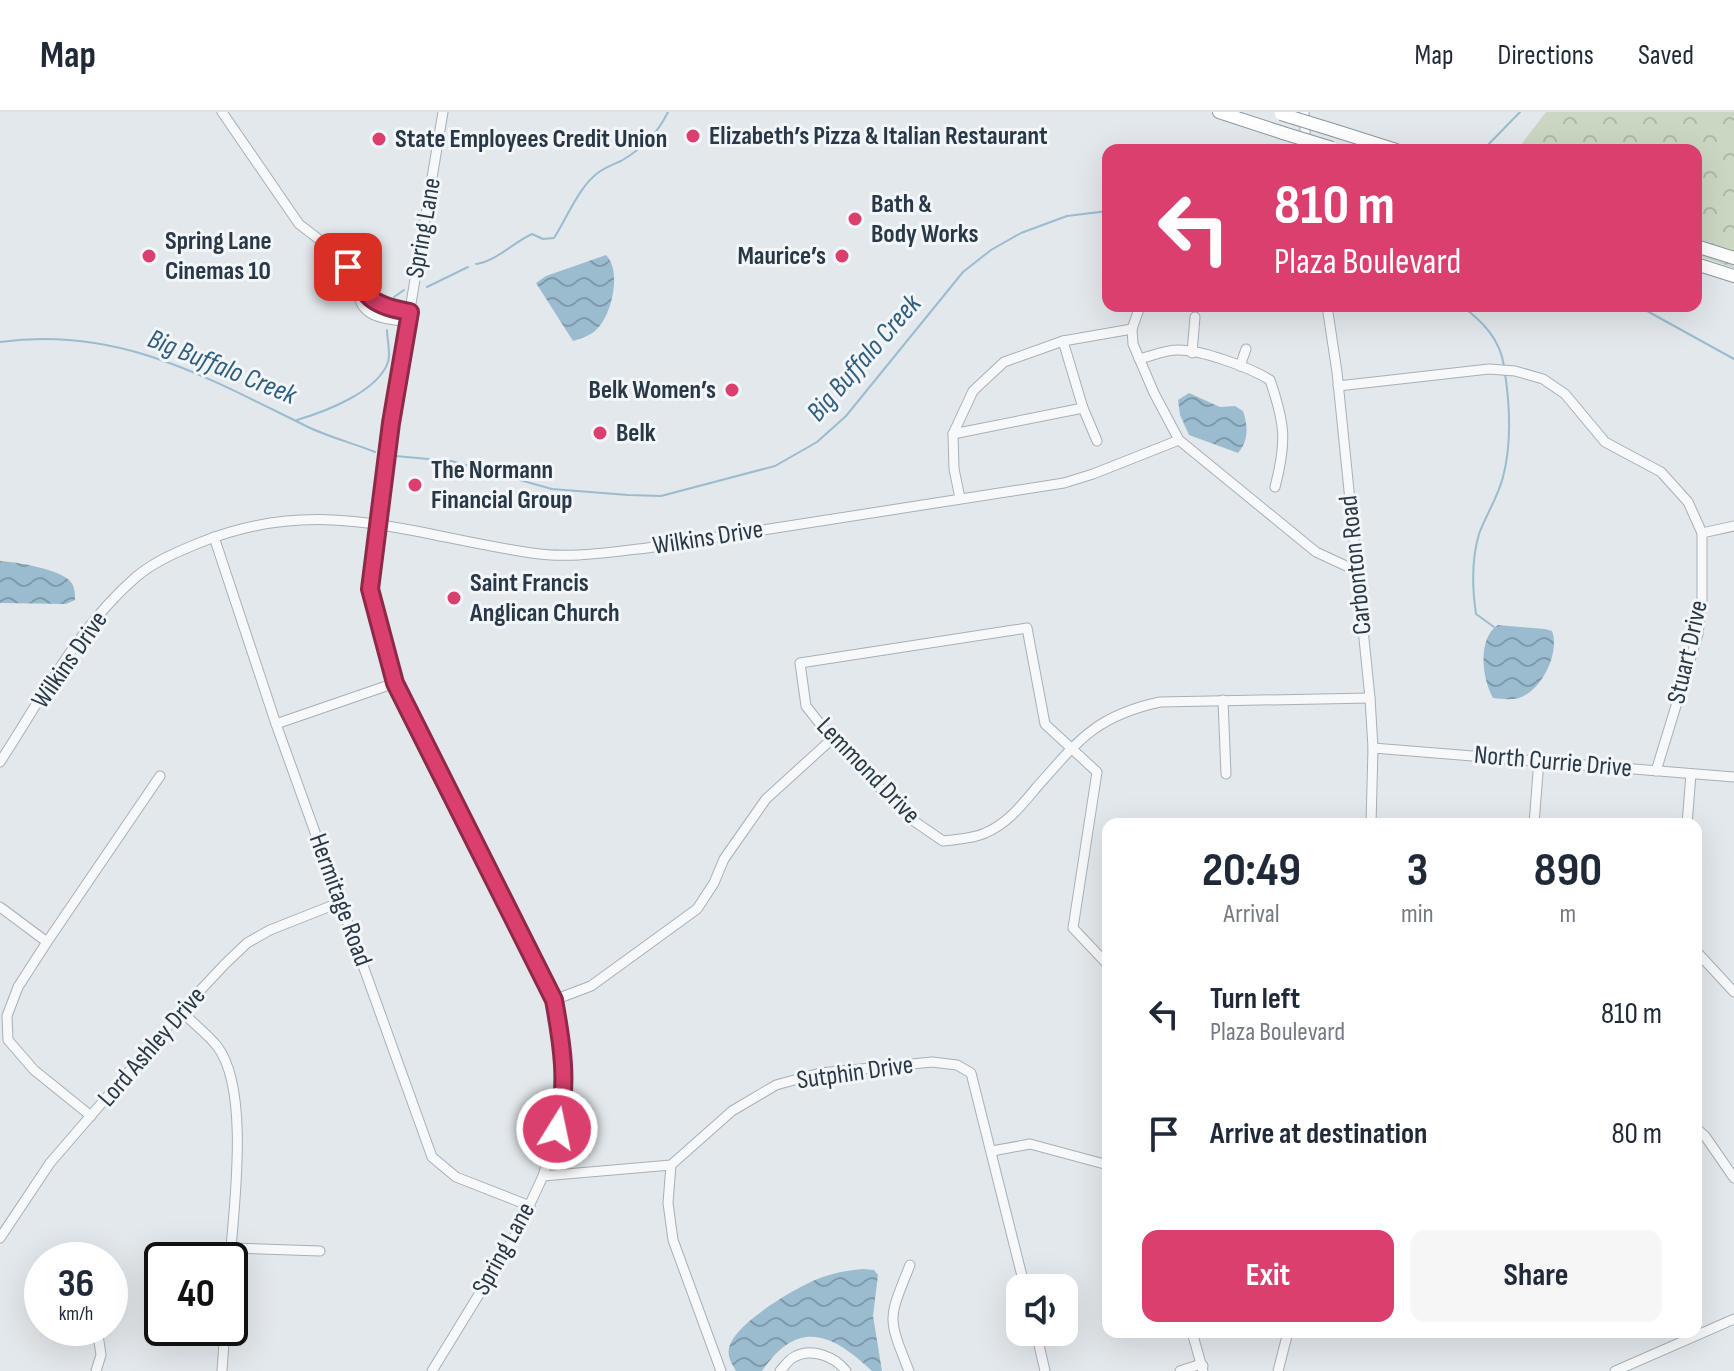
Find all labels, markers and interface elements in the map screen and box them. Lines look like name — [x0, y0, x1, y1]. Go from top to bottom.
text: Map — [40, 33, 96, 78]
text: Map — [1415, 39, 1454, 72]
text: Directions — [1498, 39, 1594, 72]
text: Saved — [1638, 39, 1694, 72]
place label: Elizabeth’s Pizza & Italian Restaurant — [709, 121, 1048, 152]
place label: State Employees Credit Union — [395, 124, 667, 155]
marker: Elizabeth’s Pizza & Italian Restaurant — [684, 127, 702, 145]
marker: State Employees Credit Union — [370, 130, 388, 148]
text: 810 m — [1274, 173, 1395, 240]
street label: Spring Lane — [400, 176, 448, 280]
icon: left — [1142, 176, 1246, 280]
place label: Bath & Body Works — [871, 189, 978, 250]
marker: Bath & Body Works — [846, 210, 864, 228]
place label: Spring Lane Cinemas 10 — [165, 226, 272, 287]
pin — [314, 233, 382, 301]
place label: Maurice’s — [737, 241, 826, 272]
text: Plaza Boulevard — [1274, 241, 1461, 284]
icon: arrive — [326, 245, 370, 289]
marker: Spring Lane Cinemas 10 — [140, 247, 158, 265]
marker: Maurice’s — [833, 247, 851, 265]
water label: Big Buffalo Creek — [800, 287, 929, 428]
water label: Big Buffalo Creek — [143, 322, 303, 412]
place label: Belk Women’s — [589, 375, 716, 406]
marker: Belk Women’s — [723, 381, 741, 399]
place label: Belk — [616, 418, 656, 449]
marker: Belk — [591, 424, 609, 442]
place label: The Normann Financial Group — [431, 455, 573, 516]
marker: The Normann Financial Group — [406, 476, 424, 494]
street label: Carbonton Road — [1333, 494, 1379, 636]
street label: Wilkins Drive — [651, 514, 765, 562]
place label: Saint Francis Anglican Church — [469, 568, 620, 629]
marker: Saint Francis Anglican Church — [445, 589, 463, 607]
street label: Stuart Drive — [1661, 597, 1715, 707]
street label: Wilkins Drive — [25, 605, 115, 715]
street label: Lemmond Drive — [810, 712, 926, 830]
street label: North Currie Drive — [1473, 740, 1633, 784]
street label: Hermitage Road — [302, 830, 378, 970]
text: 20:49 — [1202, 842, 1301, 899]
text: 3 — [1407, 842, 1428, 899]
text: 890 — [1534, 842, 1602, 899]
text: Arrival — [1224, 899, 1280, 930]
text: min — [1401, 899, 1434, 930]
text: m — [1560, 899, 1576, 930]
street label: Lord Ashley Drive — [92, 981, 212, 1113]
text: Turn left — [1210, 981, 1300, 1017]
icon: left — [1142, 992, 1186, 1036]
text: 810 m — [1601, 996, 1662, 1032]
text: Plaza Boulevard — [1210, 1017, 1345, 1048]
street label: Sutphin Drive — [795, 1049, 915, 1097]
position arrow — [515, 1087, 599, 1171]
icon: arrive — [1142, 1112, 1186, 1156]
text: Arrive at destination — [1210, 1116, 1427, 1152]
text: 80 m — [1611, 1116, 1662, 1152]
street label: Spring Lane — [466, 1197, 542, 1301]
button: Exit — [1142, 1230, 1394, 1322]
button: Share — [1410, 1230, 1662, 1322]
speed limit sign: 40 — [144, 1242, 248, 1346]
text: 36 — [58, 1260, 94, 1308]
map controls — [1006, 1274, 1078, 1346]
button: sound — [1006, 1274, 1078, 1346]
text: km/h — [59, 1302, 93, 1326]

